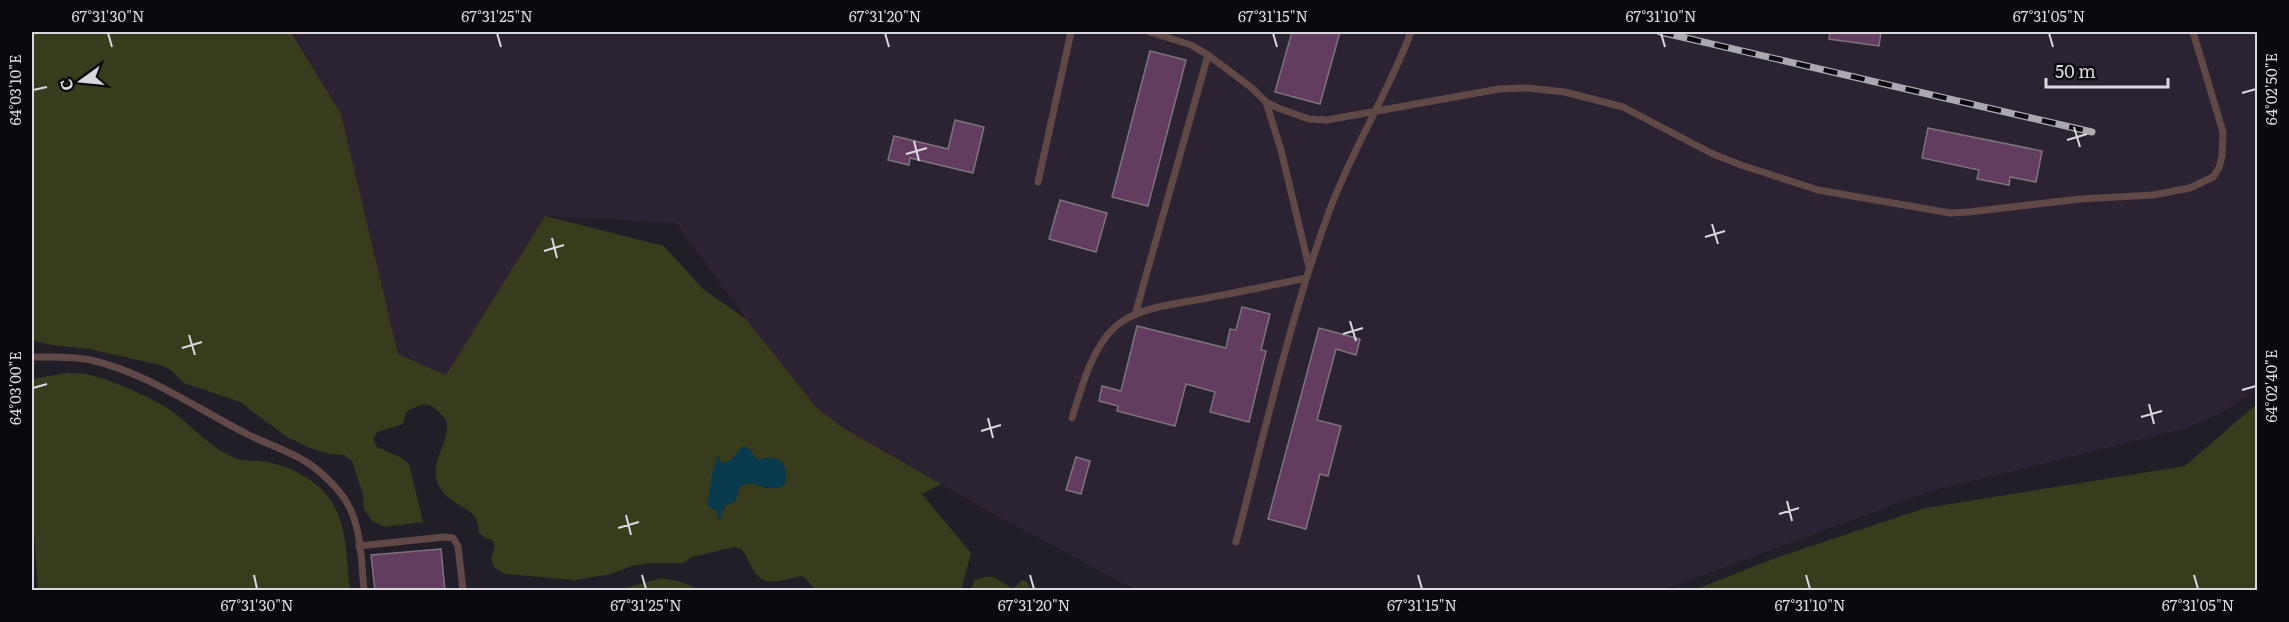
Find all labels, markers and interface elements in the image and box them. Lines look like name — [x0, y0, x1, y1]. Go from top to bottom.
text: 67°31'30"N — [71, 4, 145, 27]
text: 67°31'25"N — [461, 4, 533, 27]
text: 67°31'20"N — [849, 4, 921, 27]
text: 67°31'15"N — [1238, 4, 1308, 27]
text: 67°31'10"N — [1626, 4, 1697, 27]
text: 67°31'05"N — [2013, 4, 2085, 27]
north arrow — [51, 51, 111, 111]
scale bar — [2046, 51, 2168, 89]
text: 64°02'50"E — [2259, 53, 2282, 125]
text: 64°03'10"E — [3, 54, 26, 126]
text: 50 m — [2055, 57, 2096, 84]
text: С — [52, 77, 79, 94]
text: 64°02'40"E — [2259, 350, 2282, 422]
text: 64°03'00"E — [3, 351, 26, 425]
text: 67°31'30"N — [220, 593, 294, 616]
text: 67°31'25"N — [610, 593, 682, 616]
text: 67°31'20"N — [998, 593, 1070, 616]
text: 67°31'15"N — [1387, 593, 1457, 616]
text: 67°31'10"N — [1775, 593, 1846, 616]
text: 67°31'05"N — [2162, 593, 2234, 616]

